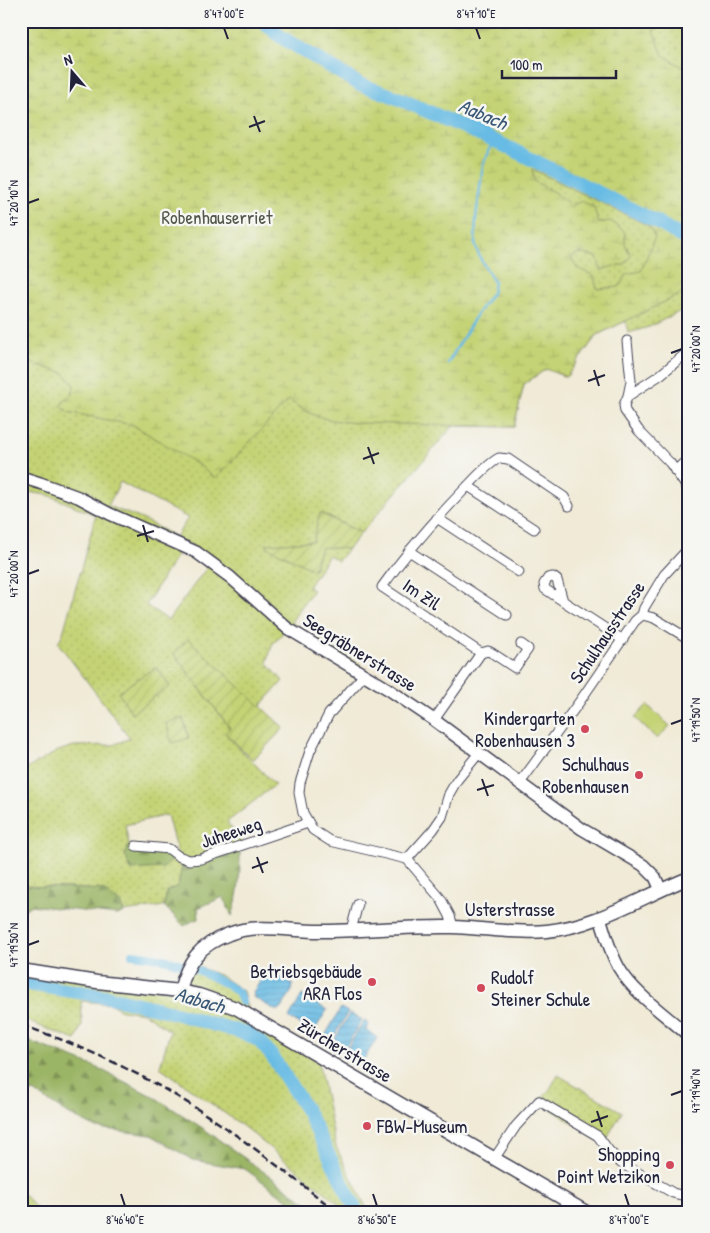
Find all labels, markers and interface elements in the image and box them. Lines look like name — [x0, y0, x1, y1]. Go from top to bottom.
text: 8°47'00"E — [204, 5, 245, 22]
text: 8°47'10"E — [456, 5, 496, 22]
north arrow — [48, 48, 98, 98]
scale bar — [502, 48, 616, 80]
text: N — [61, 49, 75, 69]
text: 100 m — [510, 54, 543, 75]
water label: Aabach — [455, 91, 513, 136]
text: 47°20'10"N — [5, 180, 22, 226]
park label: Robenhauserriet — [161, 204, 273, 230]
text: 47°20'00"N — [687, 326, 704, 372]
text: 47°20'00"N — [5, 551, 22, 597]
street label: Im Zil — [398, 572, 447, 617]
street label: Schulhausstrasse — [563, 576, 651, 688]
street label: Seegräbnerstrasse — [298, 607, 422, 697]
text: 47°19'50"N — [687, 698, 704, 742]
place label: Kindergarten Robenhausen 3 — [475, 705, 575, 753]
marker: Kindergarten Robenhausen 3 — [579, 723, 591, 735]
place label: Schulhaus Robenhausen — [542, 751, 629, 799]
marker: Schulhaus Robenhausen — [633, 769, 645, 781]
street label: Juheeweg — [197, 810, 265, 854]
street label: Usterstrasse — [465, 896, 555, 922]
text: 47°19'50"N — [5, 923, 22, 967]
place label: Betriebsgebäude ARA Flos — [250, 958, 362, 1006]
place label: Rudolf Steiner Schule — [491, 964, 591, 1012]
marker: Betriebsgebäude ARA Flos — [366, 976, 378, 988]
water label: Aabach — [172, 980, 229, 1020]
marker: Rudolf Steiner Schule — [475, 982, 487, 994]
street label: Zürcherstrasse — [293, 1012, 397, 1089]
text: 47°19'40"N — [687, 1069, 704, 1113]
place label: FBW-Museum — [376, 1113, 468, 1139]
marker: FBW-Museum — [361, 1120, 373, 1132]
place label: Shopping Point Wetzikon — [557, 1141, 660, 1189]
marker: Shopping Point Wetzikon — [664, 1159, 676, 1171]
text: 8°46'40"E — [106, 1211, 145, 1228]
text: 8°46'50"E — [358, 1211, 397, 1228]
text: 8°47'00"E — [609, 1211, 650, 1228]

